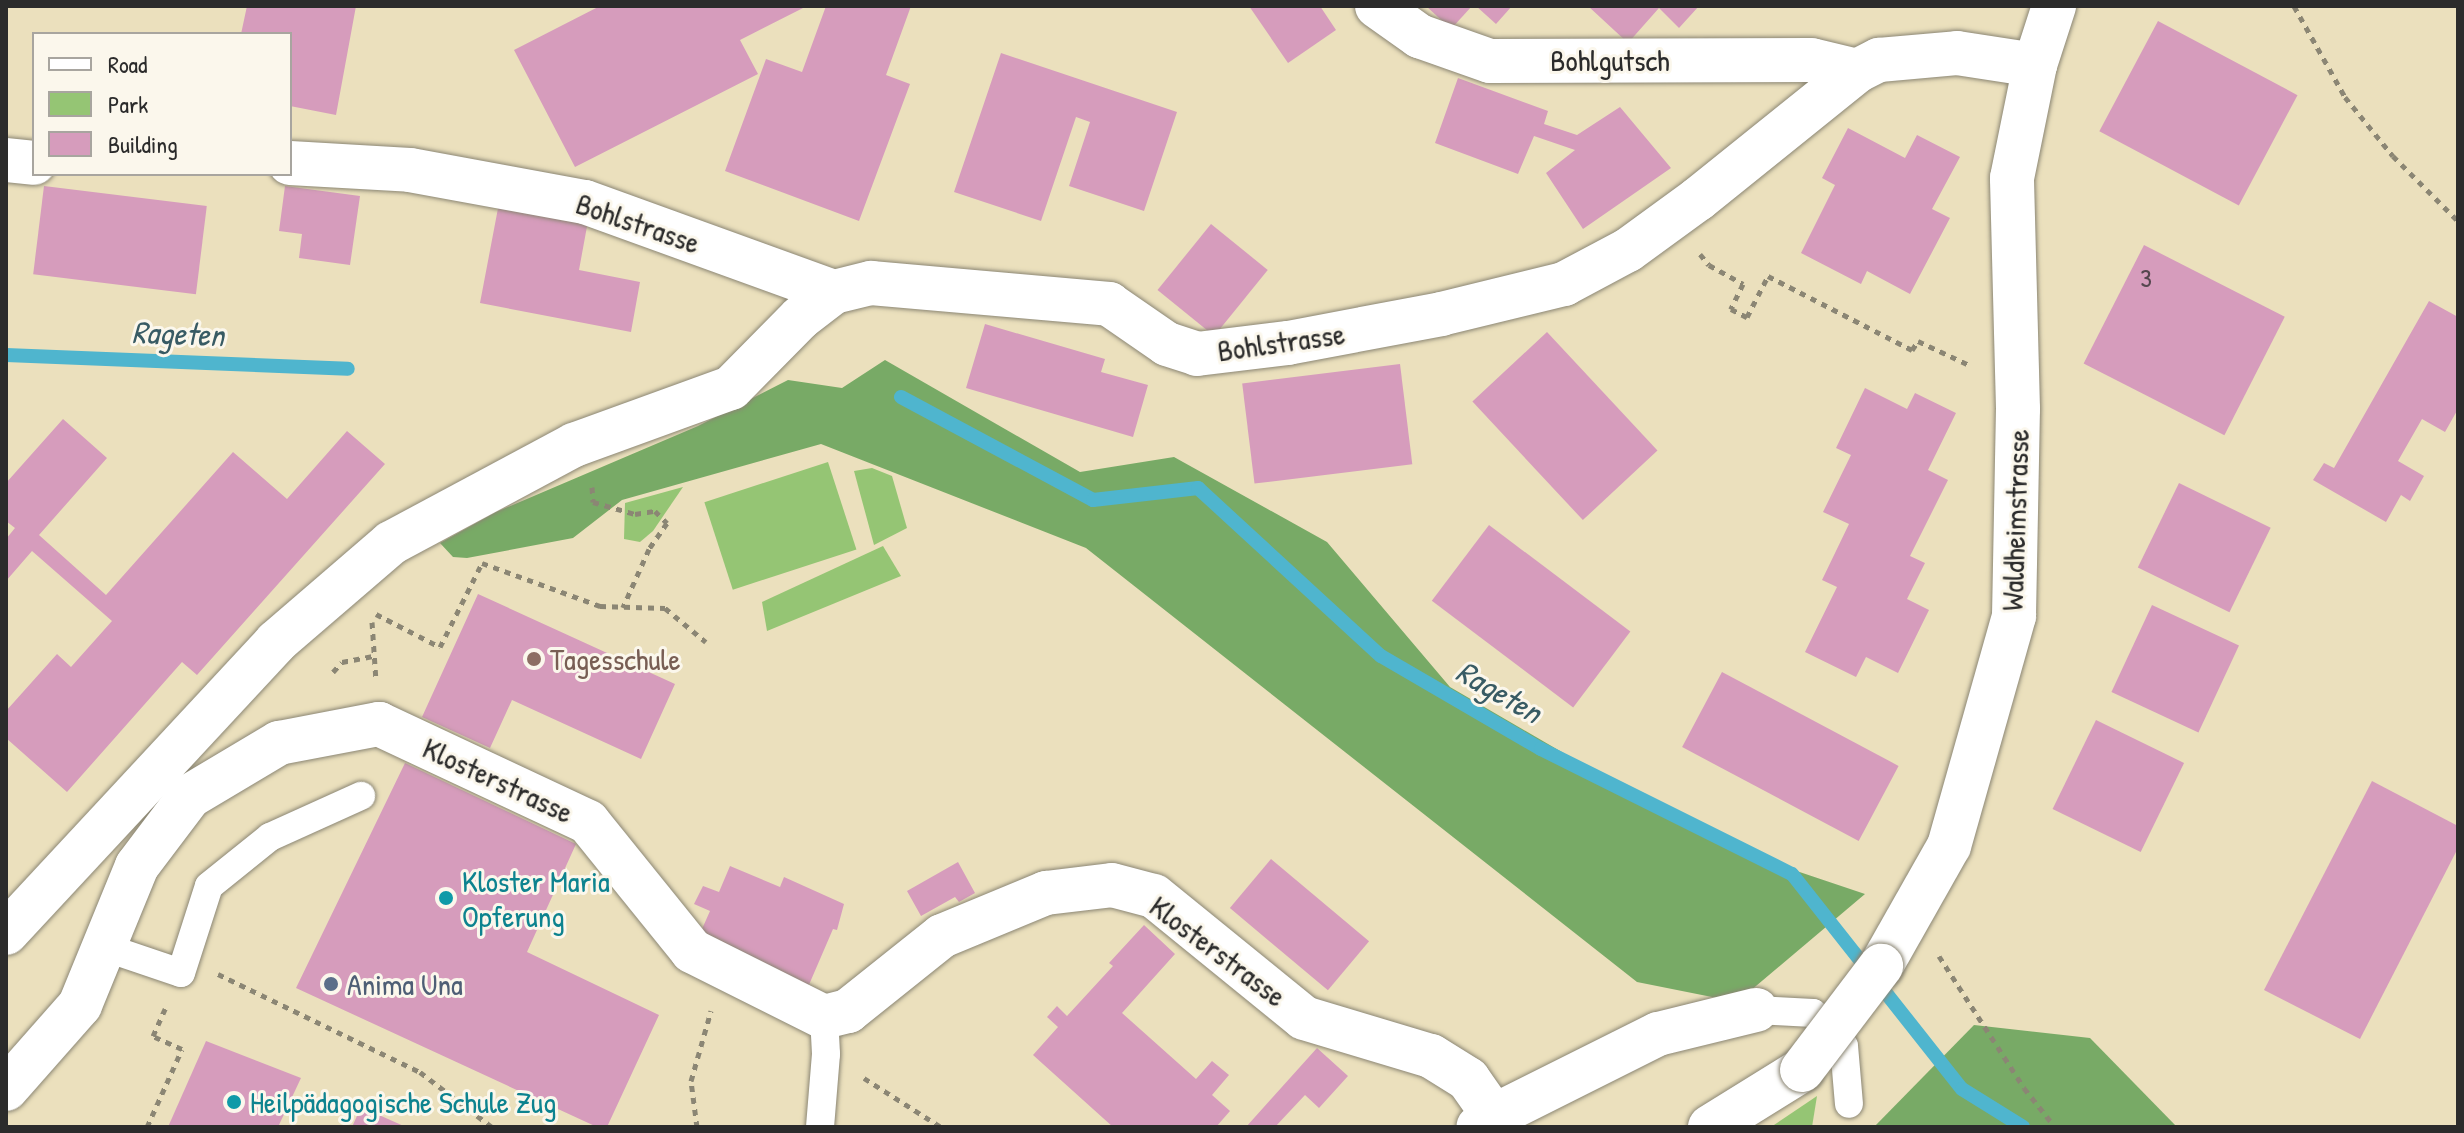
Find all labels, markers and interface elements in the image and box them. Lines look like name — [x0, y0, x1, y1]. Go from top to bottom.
legend — [32, 32, 292, 176]
street label: Bohlgutsch — [1550, 42, 1670, 78]
text: Road — [108, 48, 147, 80]
text: Park — [108, 88, 148, 120]
text: Building — [108, 128, 178, 160]
street label: Bohlstrasse — [572, 185, 704, 261]
house number: 3 — [2140, 262, 2152, 294]
water label: Rageten — [131, 313, 225, 355]
street label: Bohlstrasse — [1215, 315, 1347, 369]
street label: Waldheimstrasse — [1994, 429, 2036, 611]
place label: Tagesschule — [550, 641, 680, 677]
marker: Tagesschule — [525, 650, 543, 668]
water label: Rageten — [1449, 652, 1549, 732]
street label: Klosterstrasse — [417, 730, 579, 830]
place label: Kloster Maria Opferung — [462, 863, 610, 934]
street label: Klosterstrasse — [1143, 888, 1293, 1014]
marker: Kloster Maria Opferung — [437, 889, 455, 907]
place label: Anima Una — [347, 966, 463, 1002]
marker: Anima Una — [322, 975, 340, 993]
place label: Heilpädagogische Schule Zug — [250, 1084, 556, 1120]
marker: Heilpädagogische Schule Zug — [225, 1093, 243, 1111]

